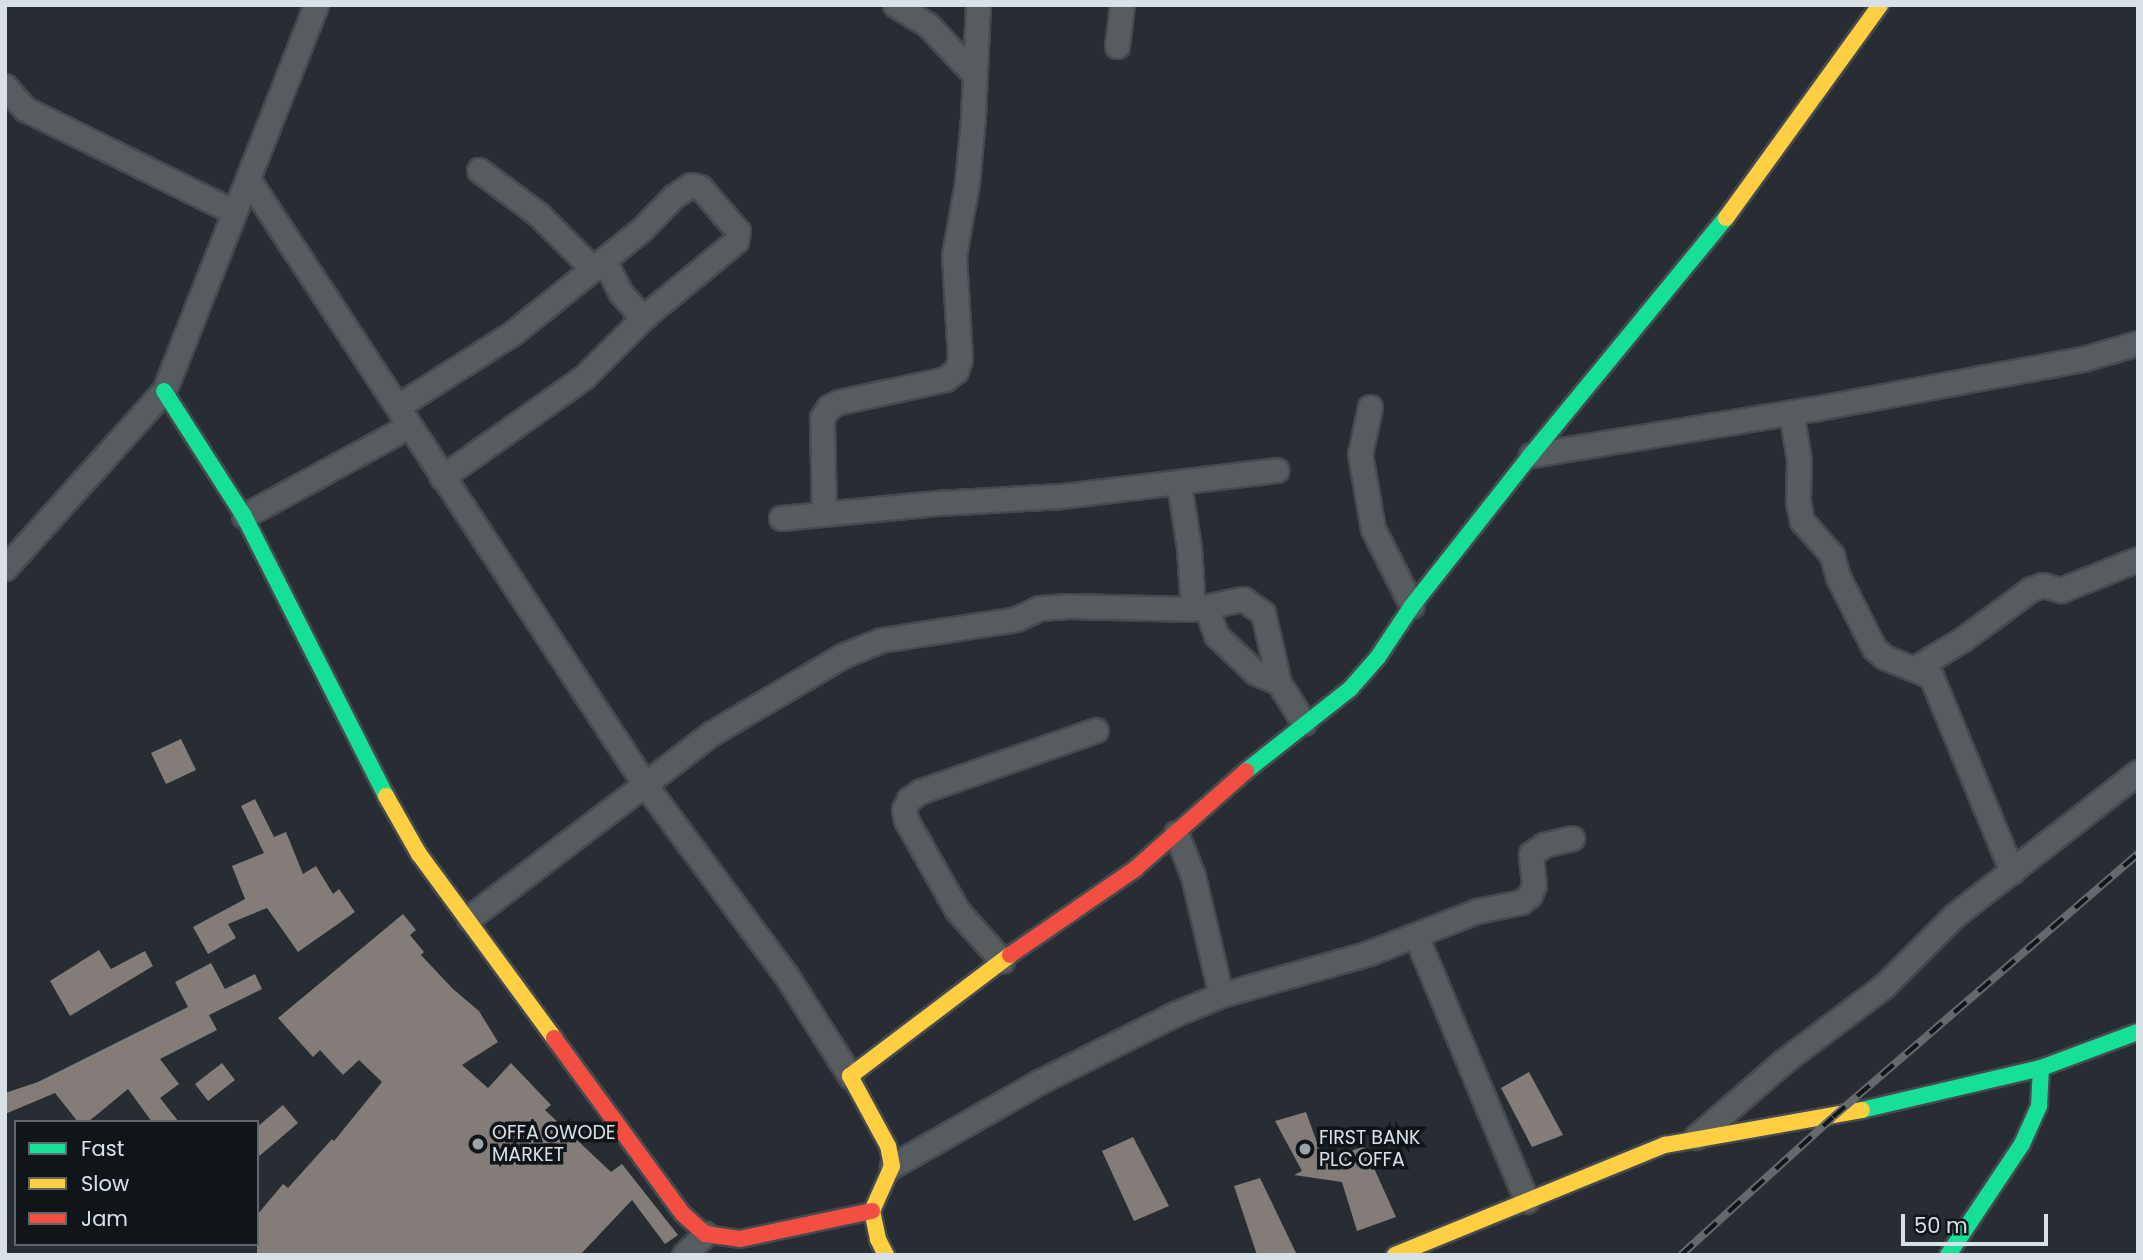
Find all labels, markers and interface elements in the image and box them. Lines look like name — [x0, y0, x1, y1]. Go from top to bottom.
legend — [14, 1120, 259, 1246]
place label: OFFA OWODE MARKET — [492, 1122, 616, 1166]
place label: FIRST BANK PLC OFFA — [1319, 1127, 1420, 1171]
text: Fast — [81, 1134, 124, 1163]
marker: OFFA OWODE MARKET — [470, 1136, 486, 1152]
marker: FIRST BANK PLC OFFA — [1297, 1141, 1313, 1157]
text: Slow — [81, 1169, 129, 1198]
scale bar — [1905, 1200, 2052, 1244]
text: Jam — [81, 1204, 128, 1233]
text: 50 m — [1914, 1211, 1968, 1240]

